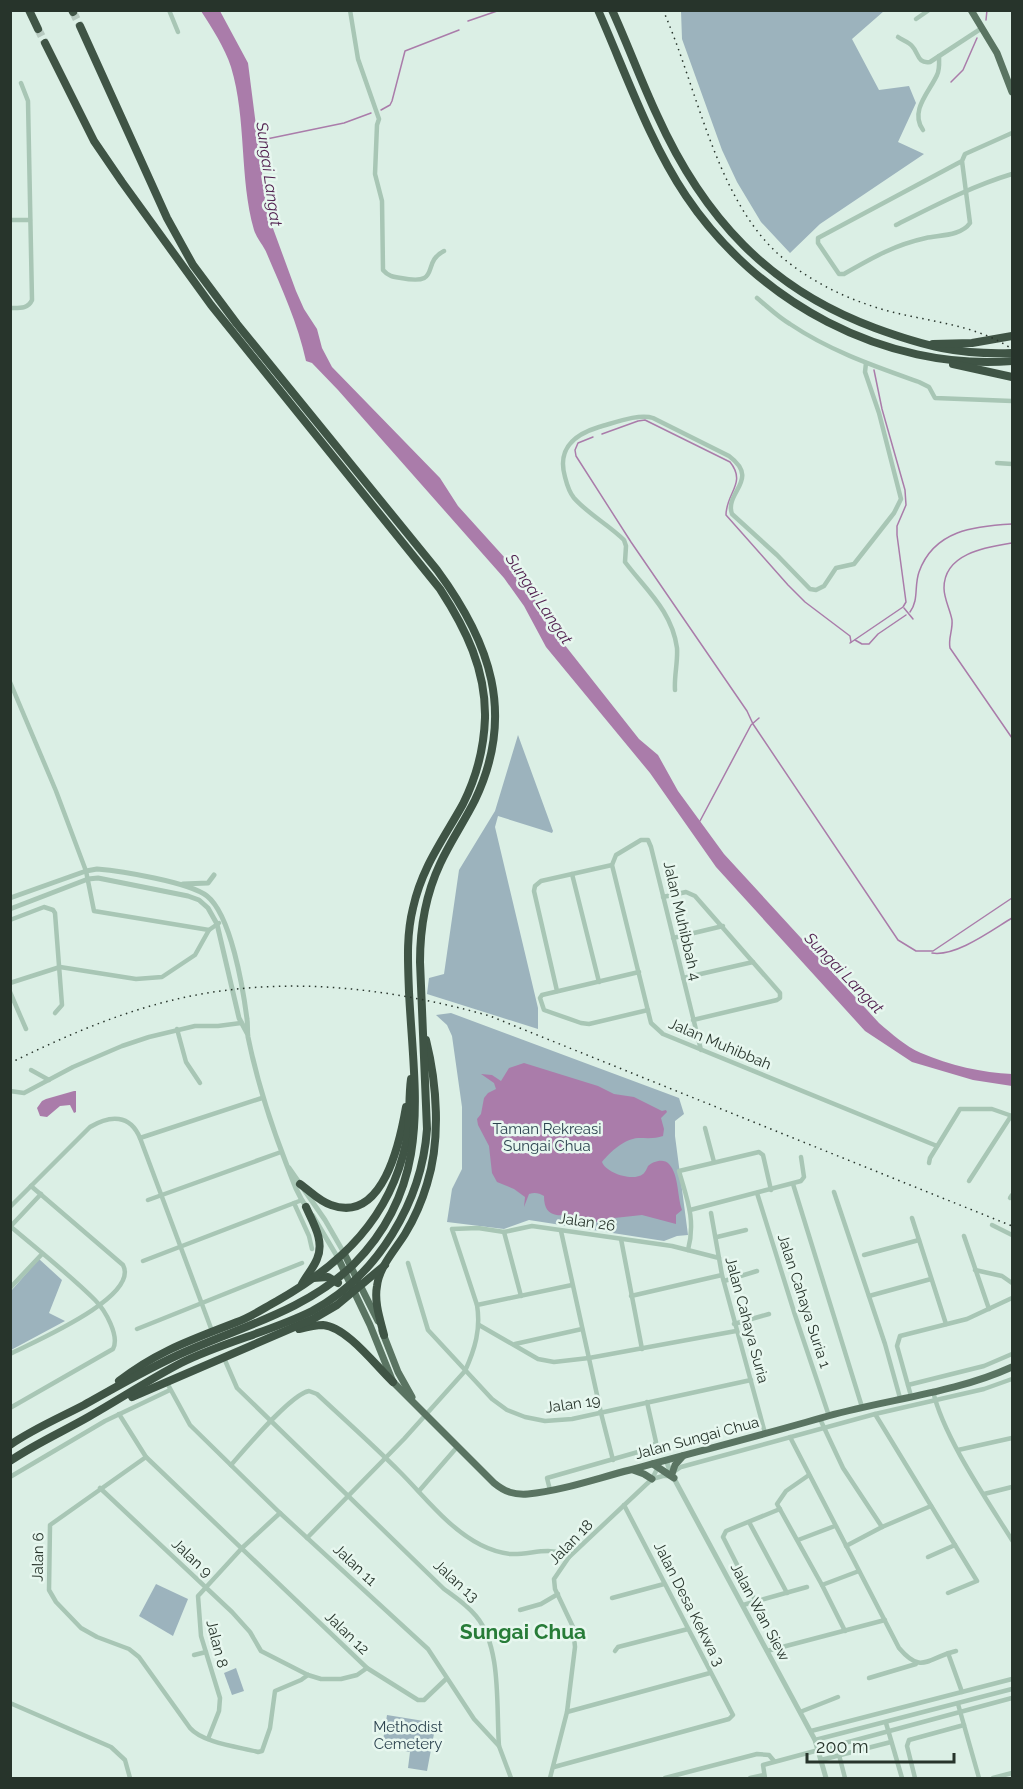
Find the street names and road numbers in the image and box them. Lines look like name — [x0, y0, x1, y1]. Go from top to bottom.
street label: Jalan Muhibbah 4 — [660, 860, 704, 982]
street label: Jalan Muhibbah — [666, 1014, 774, 1074]
street label: Jalan 26 — [558, 1209, 616, 1235]
street label: Jalan Cahaya Suria 1 — [774, 1232, 834, 1371]
street label: Jalan Cahaya Suria — [721, 1255, 773, 1385]
street label: Jalan 19 — [544, 1391, 602, 1417]
street label: Jalan Sungai Chua — [633, 1413, 761, 1463]
street label: Jalan 18 — [545, 1516, 597, 1568]
street label: Jalan 6 — [29, 1532, 47, 1582]
street label: Jalan 9 — [168, 1535, 216, 1581]
street label: Jalan Desa Kekwa 3 — [650, 1539, 728, 1669]
street label: Jalan 11 — [330, 1540, 381, 1590]
street label: Jalan 13 — [430, 1556, 482, 1606]
street label: Jalan Wan Siew — [727, 1560, 793, 1664]
street label: Jalan 12 — [321, 1608, 373, 1658]
street label: Jalan 8 — [202, 1618, 232, 1670]

